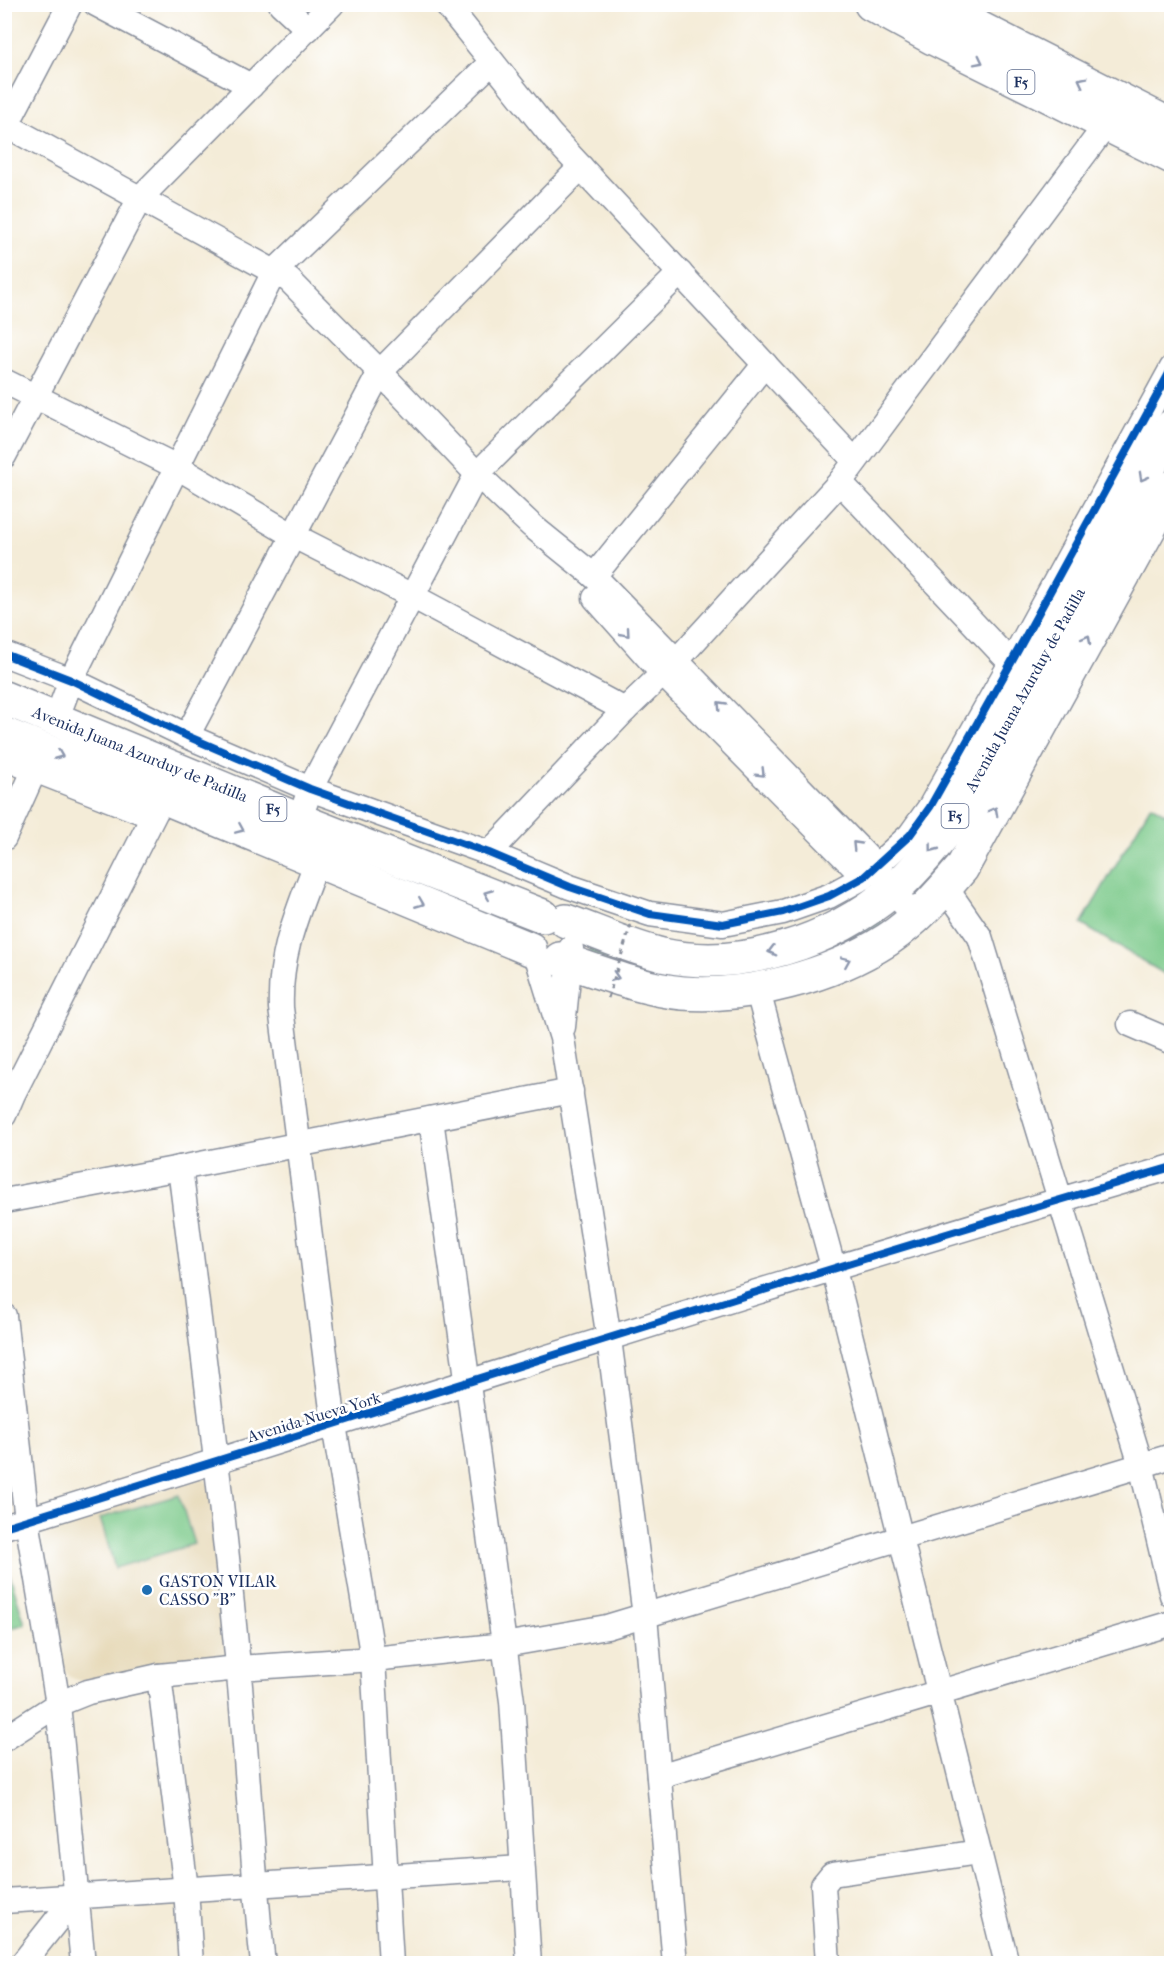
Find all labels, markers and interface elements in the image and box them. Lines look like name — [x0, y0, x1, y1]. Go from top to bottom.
one-way arrow — [972, 53, 983, 65]
road number: F5 — [1008, 70, 1034, 94]
one-way arrow — [1077, 76, 1088, 88]
one-way arrow — [1139, 471, 1150, 481]
street label: Avenida Juana Azurduy de Padilla — [960, 584, 1090, 796]
one-way arrow — [619, 626, 630, 637]
one-way arrow — [1080, 635, 1091, 646]
one-way arrow — [717, 701, 728, 712]
street label: Avenida Juana Azurduy de Padilla — [29, 702, 251, 806]
one-way arrow — [53, 748, 64, 761]
one-way arrow — [754, 767, 765, 777]
road number: F5 — [260, 797, 286, 821]
road number: F5 — [942, 804, 968, 828]
one-way arrow — [987, 806, 998, 817]
one-way arrow — [233, 822, 244, 834]
one-way arrow — [930, 841, 941, 852]
one-way arrow — [852, 842, 863, 852]
one-way arrow — [483, 889, 494, 902]
one-way arrow — [414, 896, 425, 908]
one-way arrow — [767, 944, 778, 956]
one-way arrow — [839, 956, 850, 968]
one-way arrow — [609, 970, 620, 982]
street label: Avenida Nueva York — [244, 1387, 384, 1447]
place label: GASTON VILAR CASSO "B" — [159, 1572, 278, 1609]
marker: GASTON VILAR CASSO "B" — [140, 1583, 154, 1597]

